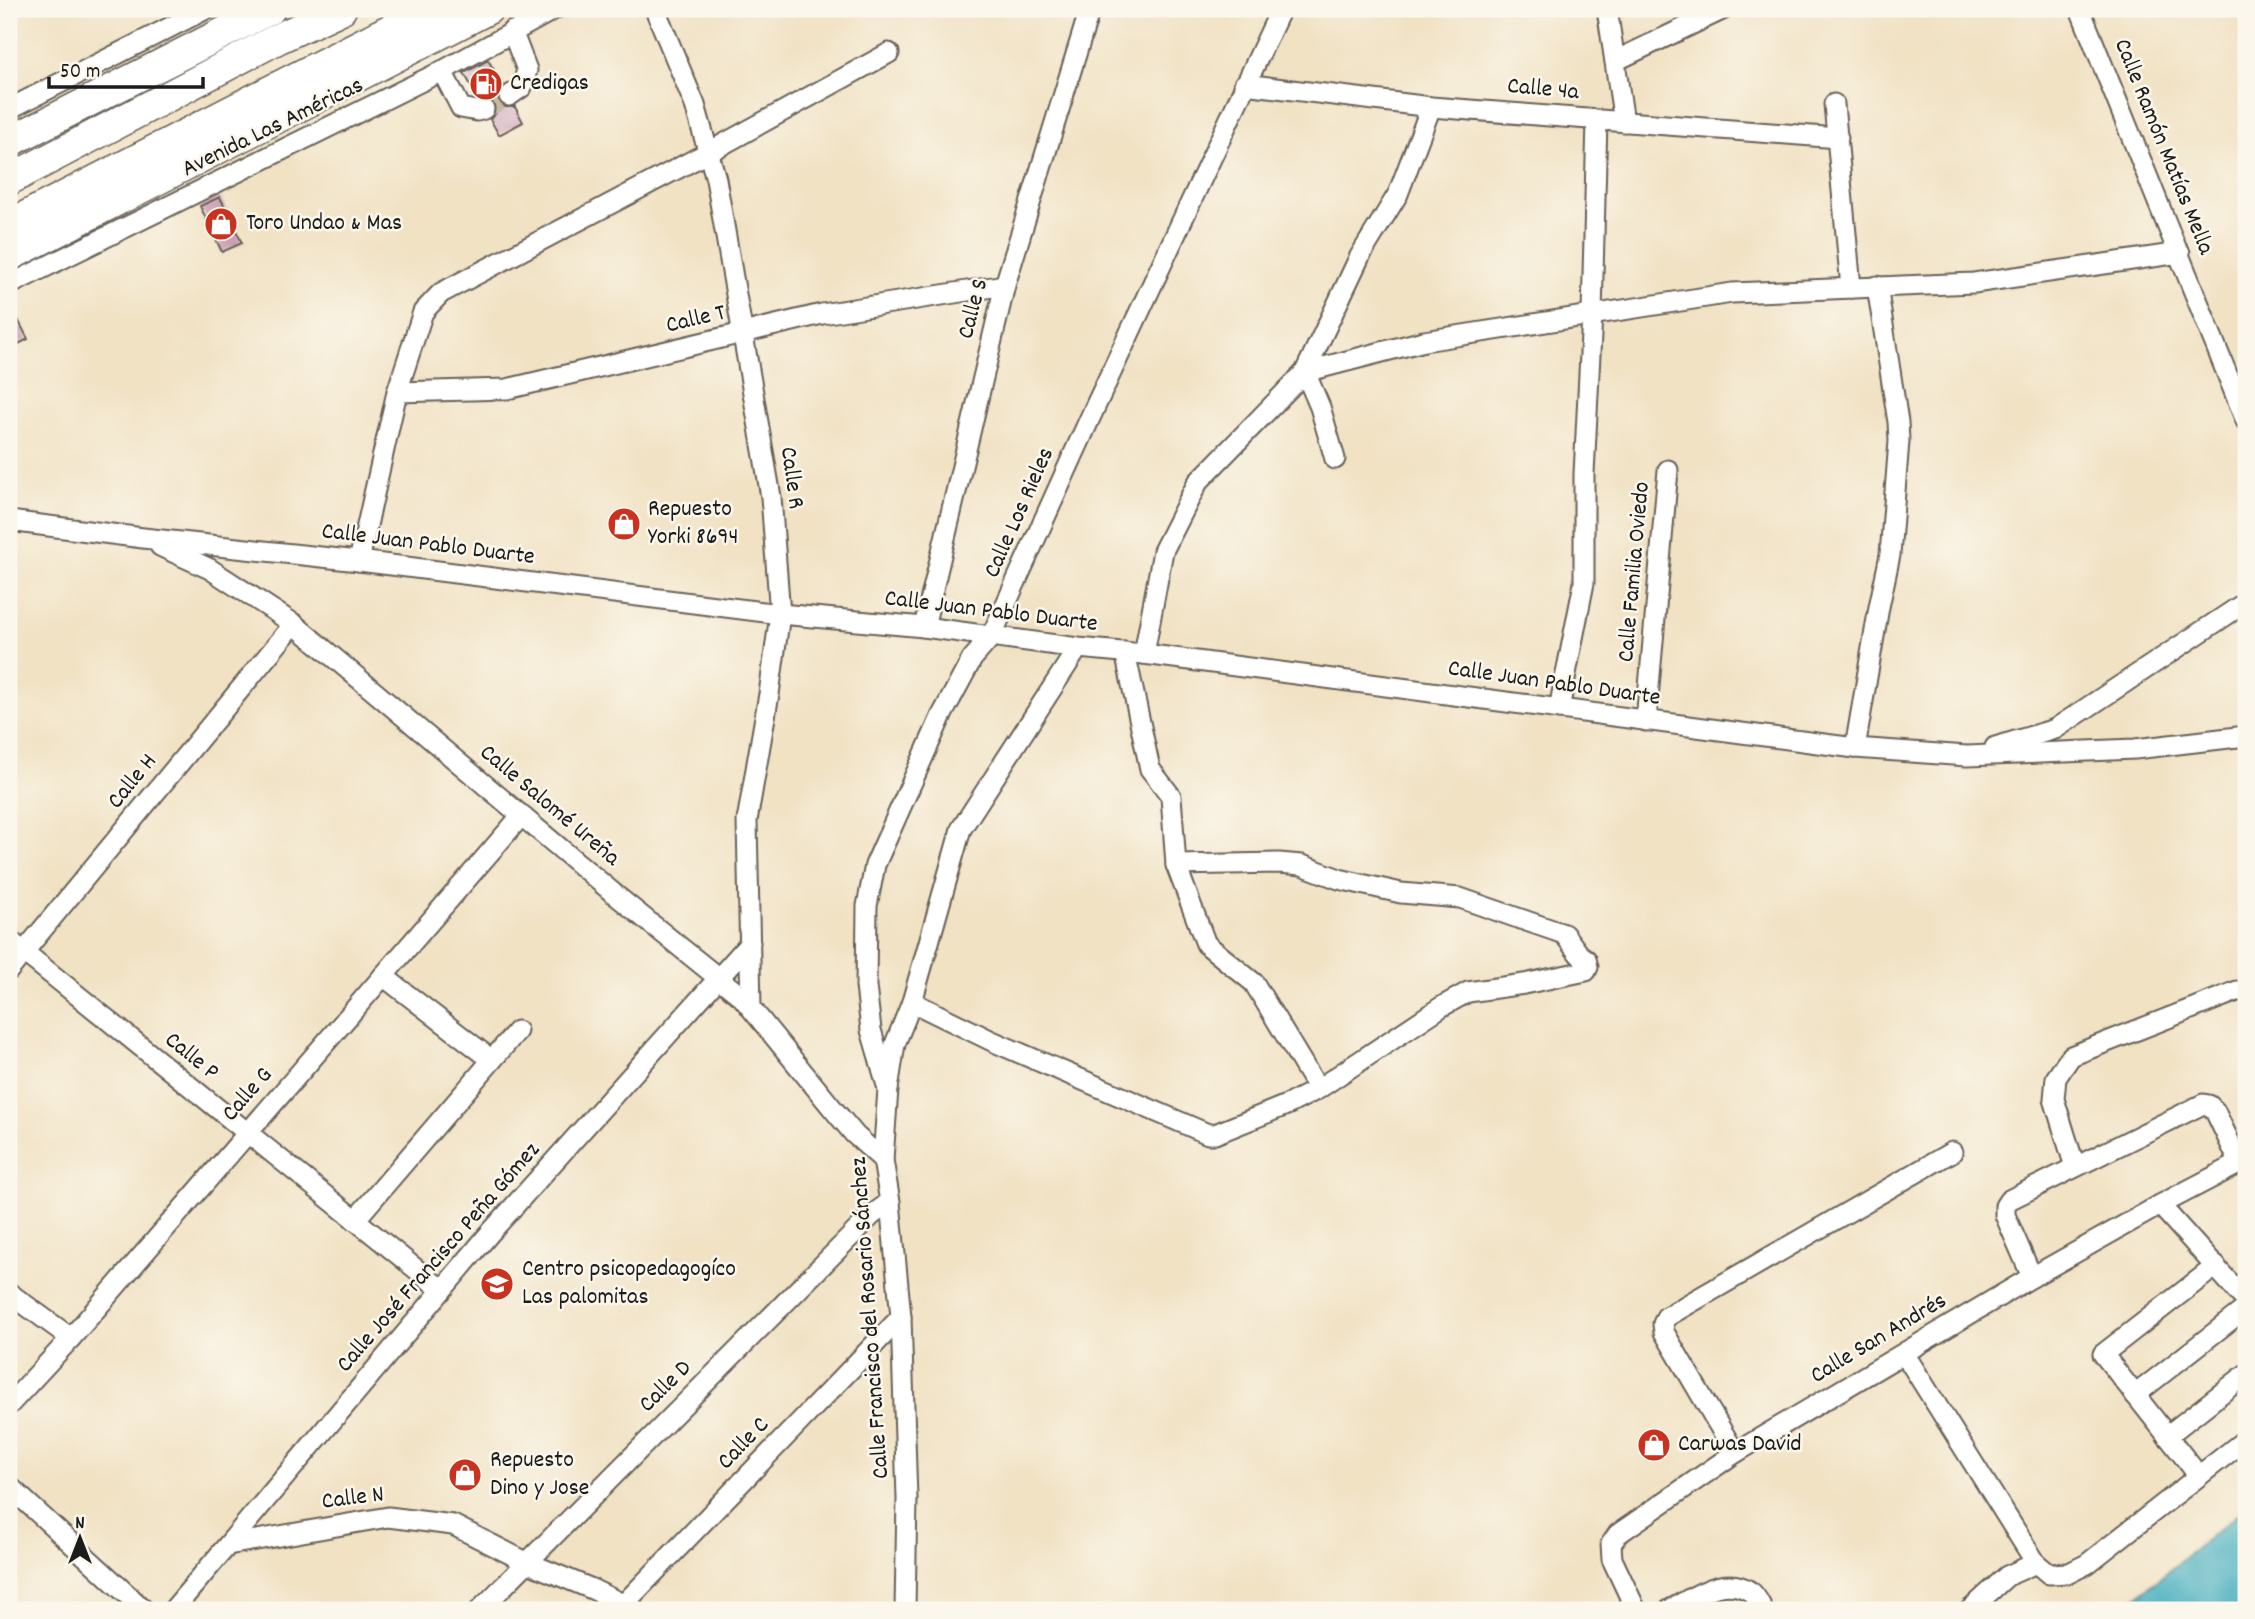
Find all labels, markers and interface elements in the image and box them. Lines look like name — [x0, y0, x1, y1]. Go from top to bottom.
street label: Calle Ramón Matías Mella — [2104, 34, 2222, 261]
scale bar — [49, 46, 203, 90]
text: 50 m — [60, 58, 100, 88]
fuel station icon: Credigas — [467, 65, 505, 103]
place label: Credigas — [510, 67, 589, 101]
street label: Avenida Las Américas — [177, 69, 369, 187]
street label: Calle 4a — [1506, 70, 1581, 110]
shop icon: Toro Undao & Mas — [202, 205, 240, 243]
place label: Toro Undao & Mas — [246, 207, 402, 241]
street label: Calle S — [950, 275, 998, 343]
street label: Calle T — [663, 297, 730, 343]
street label: Calle Los Rieles — [976, 442, 1064, 584]
street label: Calle R — [770, 445, 812, 511]
street label: Calle Familia Oviedo — [1610, 480, 1660, 664]
place label: Repuesto Yorki 8694 — [648, 493, 738, 555]
shop icon: Repuesto Yorki 8694 — [605, 505, 643, 543]
street label: Calle Juan Pablo Duarte — [320, 515, 536, 575]
street label: Calle Juan Pablo Duarte — [883, 582, 1099, 642]
street label: Calle Juan Pablo Duarte — [1446, 652, 1662, 716]
street label: Calle Salomé Ureña — [471, 737, 627, 876]
street label: Calle H — [100, 747, 166, 817]
street label: Calle P — [156, 1024, 226, 1090]
street label: Calle G — [215, 1060, 281, 1130]
street label: Calle José Francisco Peña Gómez — [329, 1135, 549, 1381]
street label: Calle Francisco del Rosario Sánchez — [843, 1156, 899, 1480]
place label: Centro psicopedagogíco Las palomitas — [522, 1253, 736, 1315]
school or university icon: Centro psicopedagogíco Las palomitas — [478, 1265, 516, 1303]
street label: Calle San Andrés — [1804, 1285, 1954, 1393]
street label: Calle D — [632, 1353, 700, 1421]
street label: Calle C — [710, 1410, 778, 1478]
shop icon: Carwas David — [1635, 1426, 1673, 1464]
place label: Carwas David — [1678, 1428, 1802, 1462]
place label: Repuesto Dino y Jose — [490, 1444, 589, 1506]
shop icon: Repuesto Dino y Jose — [446, 1456, 484, 1494]
street label: Calle N — [320, 1478, 386, 1520]
north arrow — [46, 1504, 116, 1574]
text: N — [75, 1511, 85, 1538]

